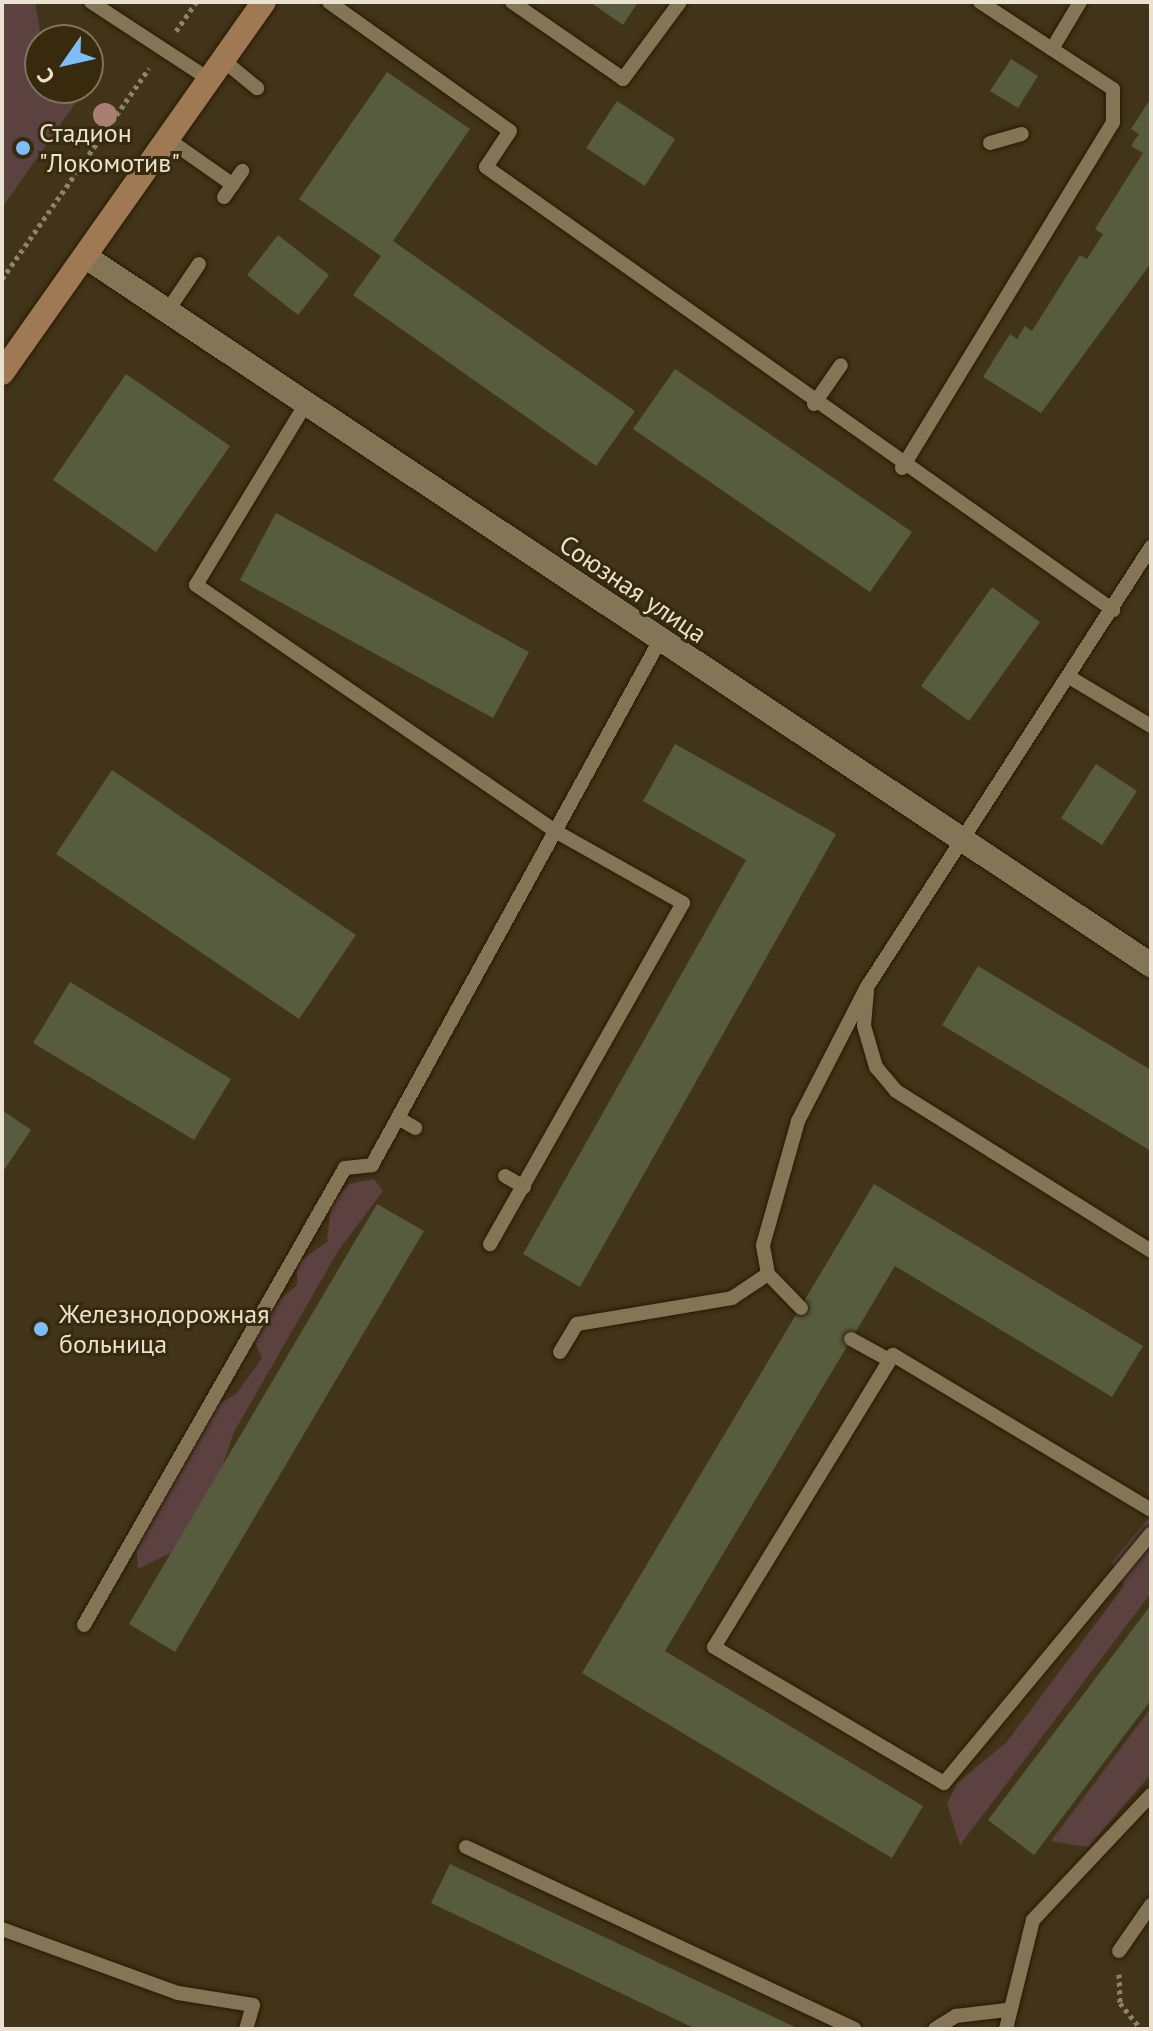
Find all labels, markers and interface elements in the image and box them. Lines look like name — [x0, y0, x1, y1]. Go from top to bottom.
north arrow — [24, 24, 104, 104]
text: С — [31, 63, 61, 89]
place label: Стадион "Локомотив" — [39, 117, 180, 178]
marker: Стадион "Локомотив" — [14, 139, 32, 157]
street label: Союзная улица — [554, 528, 712, 650]
place label: Железнодорожная больница — [59, 1298, 270, 1360]
marker: Железнодорожная больница — [30, 1318, 52, 1340]

